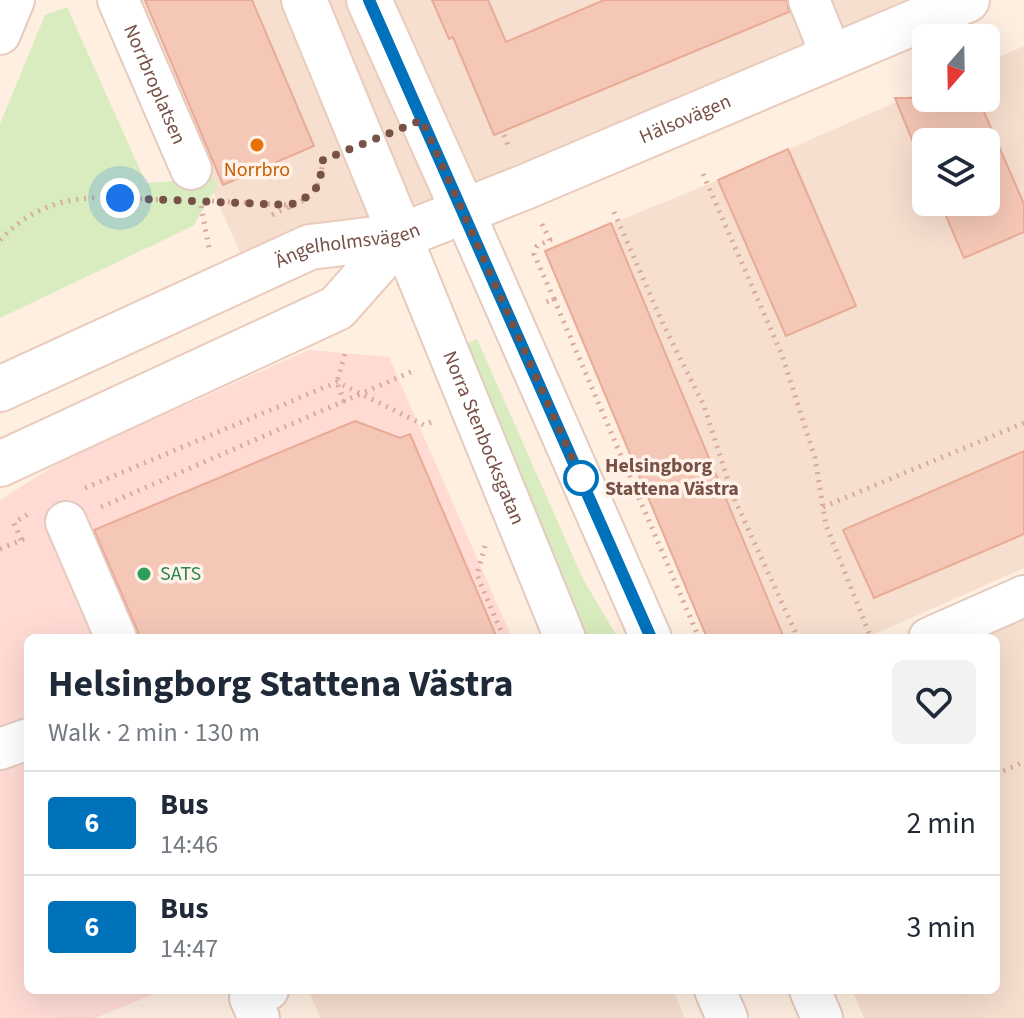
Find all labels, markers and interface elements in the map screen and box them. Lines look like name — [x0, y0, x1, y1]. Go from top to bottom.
street label: Norrbroplatsen — [116, 20, 193, 149]
north arrow — [912, 24, 1000, 112]
map controls — [912, 24, 1000, 216]
street label: Hälsovägen — [635, 87, 735, 151]
button: layers — [912, 128, 1000, 216]
marker: Norrbro — [248, 136, 266, 154]
place label: Norrbro — [224, 156, 290, 184]
your location — [100, 178, 140, 218]
street label: Ängelholmsvägen — [270, 216, 424, 275]
street label: Norra Stenbocksgatan — [435, 347, 531, 529]
place label: Helsingborg Stattena Västra — [605, 452, 739, 503]
marker: Helsingborg Stattena Västra — [564, 461, 598, 495]
place label: SATS — [160, 560, 201, 588]
marker: SATS — [135, 565, 153, 583]
text: Helsingborg Stattena Västra — [48, 657, 513, 711]
button: heart — [892, 660, 976, 744]
text: Walk · 2 min · 130 m — [48, 714, 260, 751]
text: Bus — [160, 783, 208, 826]
text: 2 min — [906, 802, 976, 845]
text: 6 — [85, 803, 99, 843]
text: 14:46 — [160, 826, 218, 863]
text: Bus — [160, 887, 208, 930]
text: 3 min — [906, 906, 976, 949]
text: 6 — [85, 907, 99, 947]
text: 14:47 — [160, 930, 218, 967]

